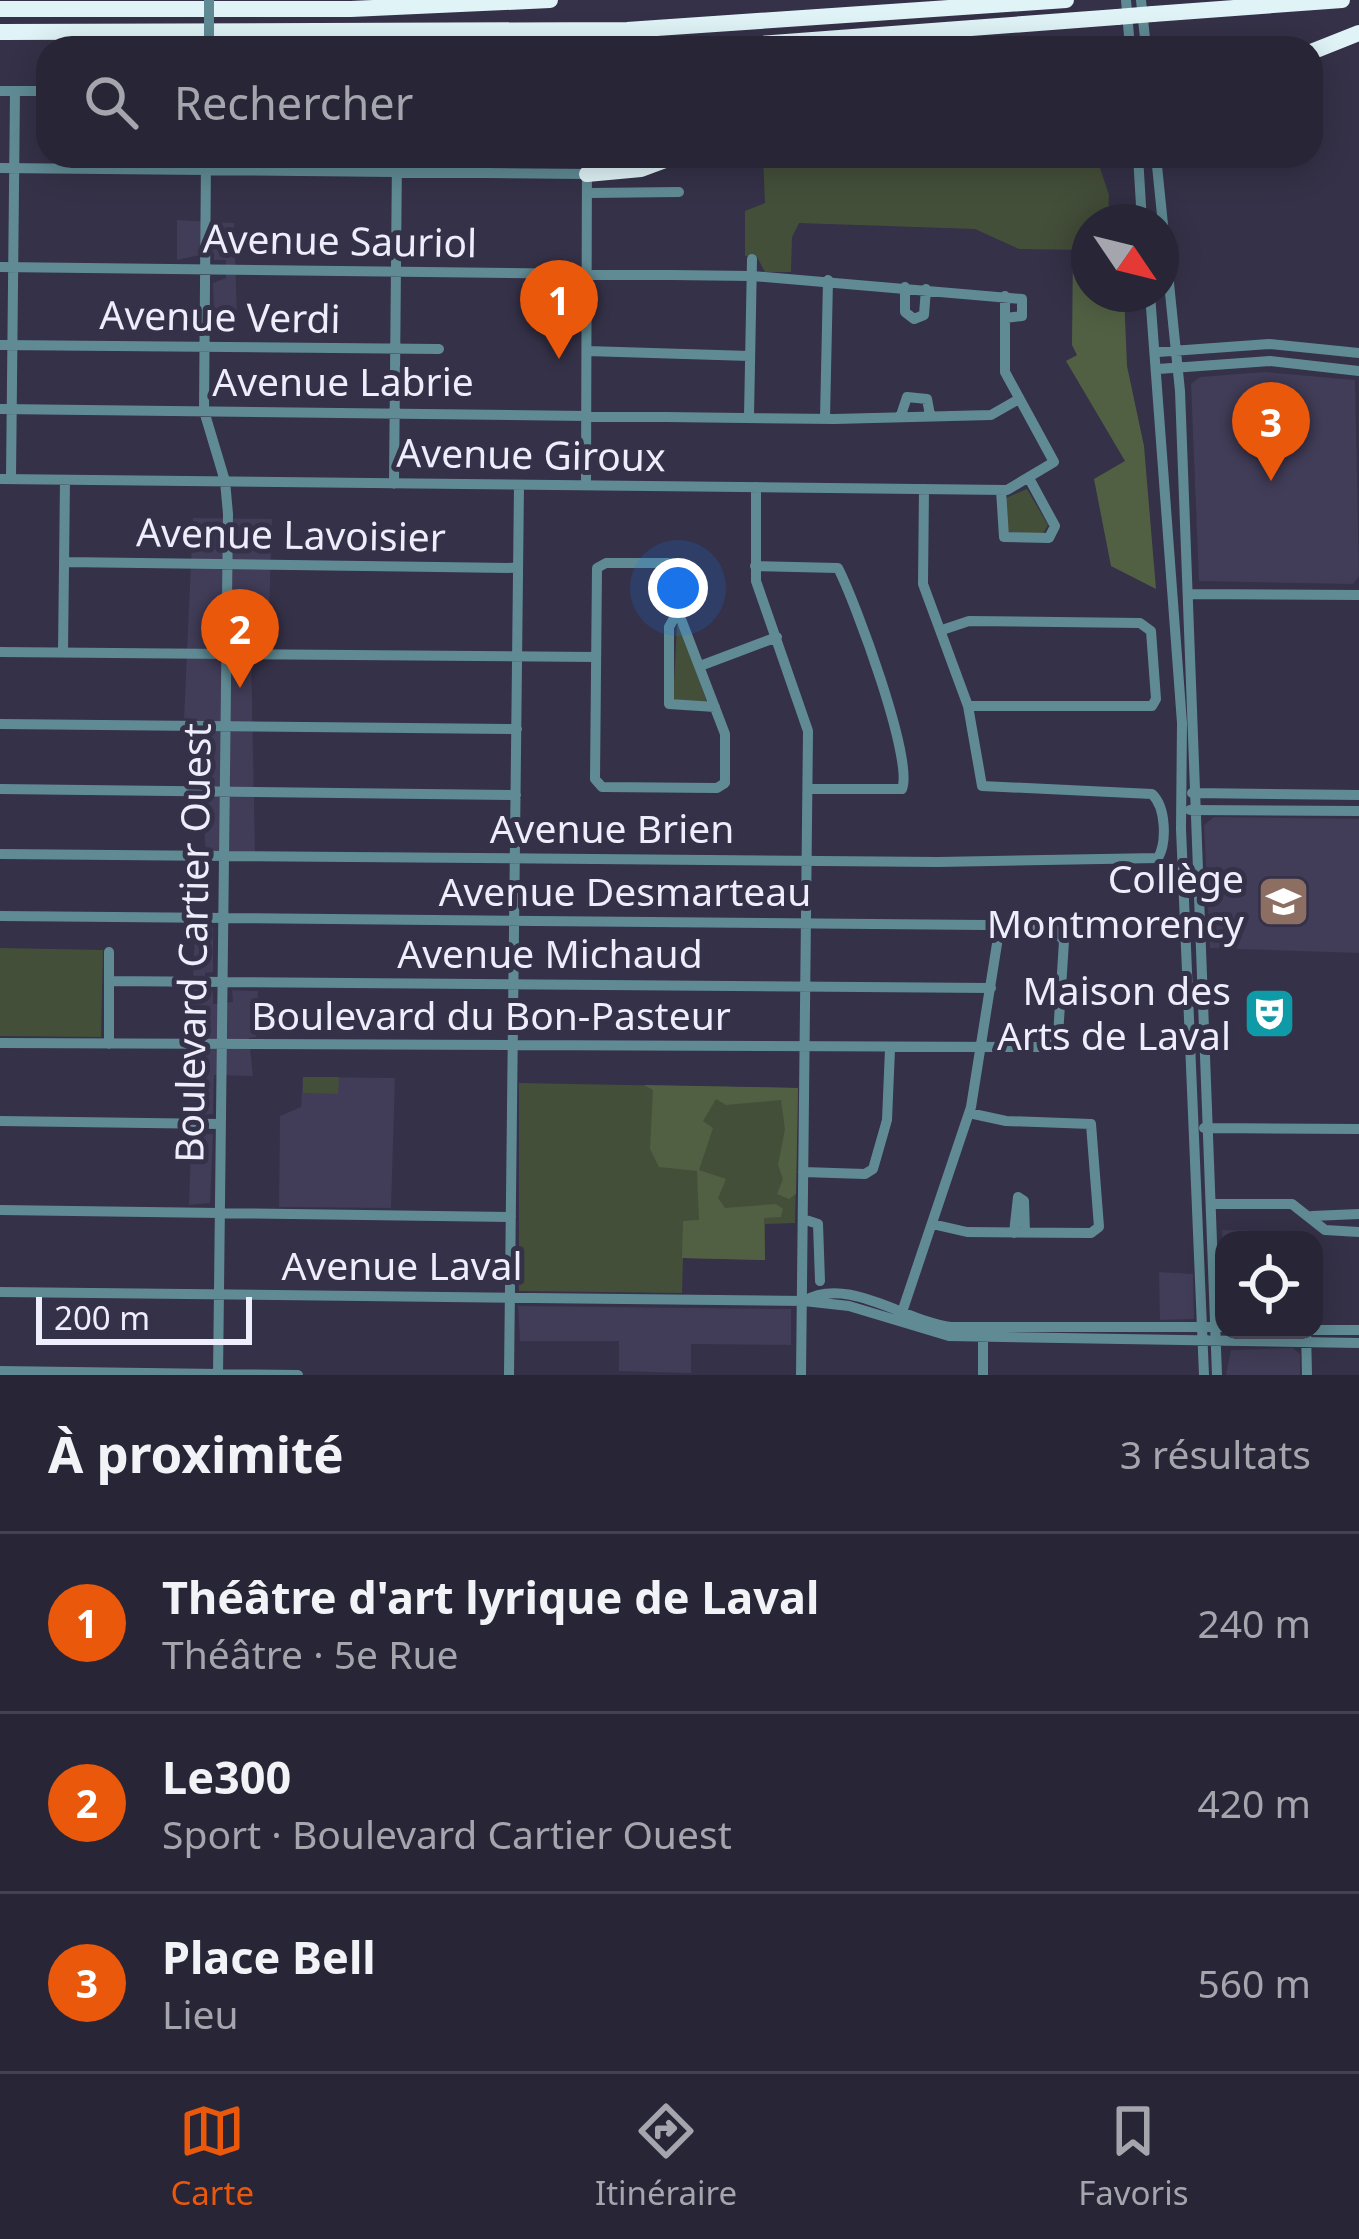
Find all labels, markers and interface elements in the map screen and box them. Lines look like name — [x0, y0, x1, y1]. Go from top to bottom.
search box — [36, 36, 1323, 168]
icon: search — [78, 69, 144, 135]
text: Rechercher — [174, 72, 413, 133]
north arrow — [1071, 204, 1179, 312]
street label: Avenue Sauriol — [202, 211, 478, 268]
pin: 1 — [520, 260, 598, 359]
street label: Avenue Verdi — [99, 287, 341, 344]
street label: Avenue Labrie — [212, 354, 474, 407]
pin: 3 — [1232, 382, 1310, 481]
street label: Avenue Giroux — [396, 425, 666, 482]
street label: Avenue Lavoisier — [136, 504, 446, 563]
your location — [648, 558, 708, 618]
pin: 2 — [201, 589, 279, 688]
street label: Boulevard Cartier Ouest — [161, 723, 222, 1163]
street label: Avenue Brien — [490, 801, 734, 854]
place label: Collège Montmorency — [987, 851, 1244, 949]
street label: Avenue Desmarteau — [439, 864, 811, 917]
school or university icon: Collège Montmorency — [1255, 873, 1311, 929]
street label: Avenue Michaud — [397, 926, 703, 979]
place label: Maison des Arts de Laval — [997, 963, 1231, 1061]
theatre icon: Maison des Arts de Laval — [1242, 985, 1298, 1041]
street label: Boulevard du Bon-Pasteur — [251, 988, 731, 1041]
map controls — [1215, 1231, 1323, 1339]
button: locate — [1215, 1231, 1323, 1339]
street label: Avenue Laval — [281, 1238, 523, 1291]
scale bar — [36, 1291, 252, 1344]
text: 200 m — [54, 1295, 150, 1340]
text: À proximité — [48, 1418, 344, 1488]
text: 3 résultats — [1120, 1427, 1311, 1480]
text: Théâtre d'art lyrique de Laval — [162, 1566, 819, 1627]
text: 1 — [76, 1596, 98, 1649]
text: 240 m — [1197, 1596, 1311, 1649]
text: Théâtre · 5e Rue — [162, 1627, 459, 1680]
text: Le300 — [162, 1746, 291, 1807]
text: 2 — [76, 1776, 98, 1829]
text: 420 m — [1197, 1776, 1311, 1829]
text: Sport · Boulevard Cartier Ouest — [162, 1807, 732, 1860]
text: Place Bell — [162, 1926, 376, 1987]
text: 3 — [76, 1956, 98, 2009]
text: 560 m — [1197, 1956, 1311, 2009]
text: Lieu — [162, 1987, 239, 2040]
tab: Carte — [170, 2098, 254, 2215]
tab: Itinéraire — [595, 2098, 737, 2215]
tab: Favoris — [1078, 2098, 1188, 2215]

